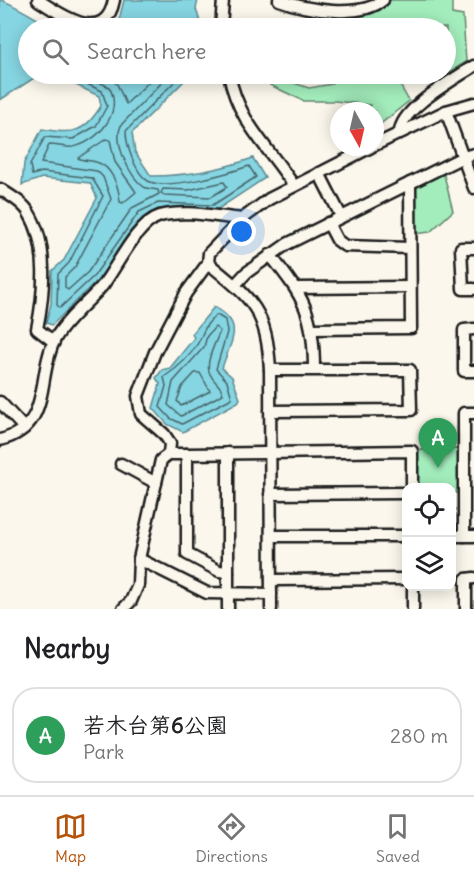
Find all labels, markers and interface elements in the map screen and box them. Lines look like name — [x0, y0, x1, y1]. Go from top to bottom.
search box — [18, 18, 456, 84]
icon: search — [39, 35, 72, 68]
text: Search here — [87, 37, 206, 65]
north arrow — [330, 102, 384, 156]
your location — [227, 217, 256, 246]
pin: A — [418, 418, 458, 468]
map controls — [402, 483, 456, 591]
button: locate — [402, 483, 456, 537]
button: layers — [402, 537, 456, 591]
text: Nearby — [24, 632, 110, 665]
text: 若木台第6公園 — [83, 711, 228, 739]
text: A — [39, 723, 52, 748]
text: 280 m — [390, 723, 448, 748]
text: Park — [83, 739, 124, 764]
tab: Map — [54, 810, 87, 866]
tab: Directions — [195, 810, 268, 866]
tab: Saved — [376, 810, 420, 866]

